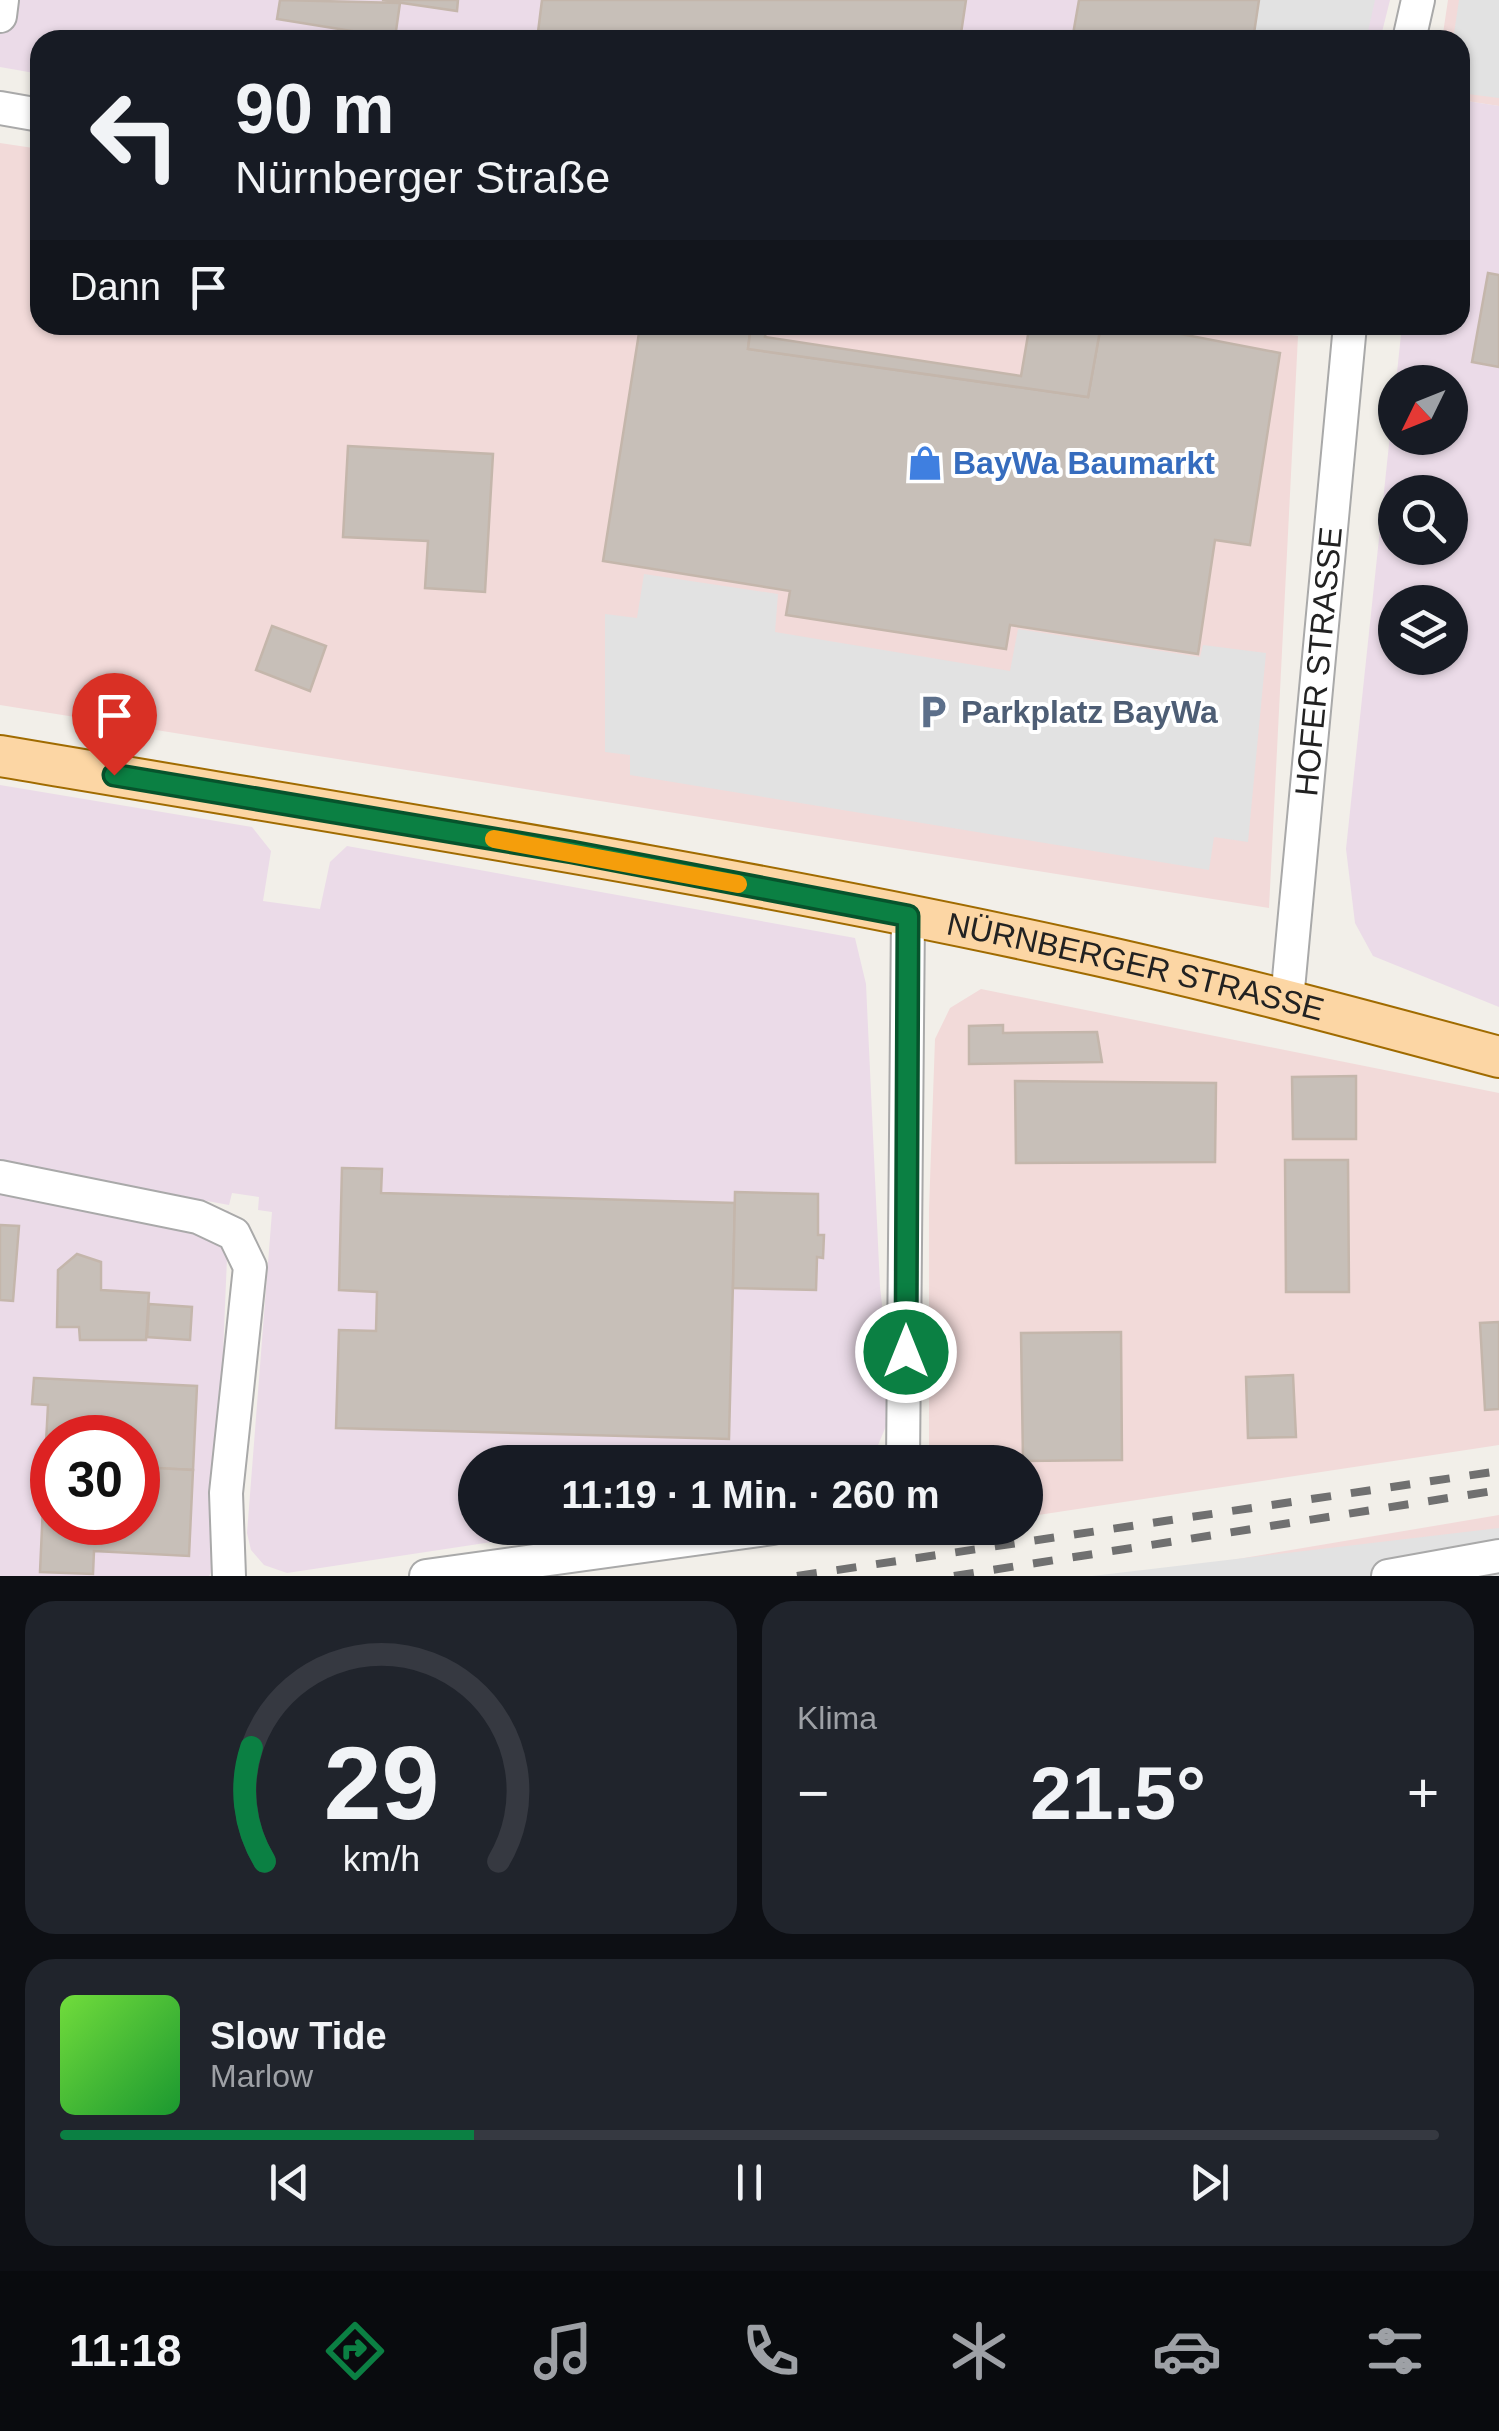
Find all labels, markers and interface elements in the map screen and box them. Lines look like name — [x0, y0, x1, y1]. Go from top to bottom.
icon: left — [70, 70, 200, 200]
text: 90 m — [235, 70, 395, 148]
text: Nürnberger Straße — [235, 152, 610, 203]
icon: arrive — [181, 260, 236, 315]
text: Dann — [70, 266, 161, 308]
north arrow — [1378, 365, 1468, 455]
map controls — [1378, 365, 1468, 675]
shop icon: BayWa Baumarkt — [906, 444, 944, 482]
place label: BayWa Baumarkt — [953, 445, 1215, 481]
button: search — [1378, 475, 1468, 565]
street label: HOFER STRASSE — [1288, 525, 1349, 798]
button: layers — [1378, 585, 1468, 675]
pin — [72, 673, 157, 776]
icon: arrive — [87, 688, 142, 743]
parking icon: Parkplatz BayWa — [914, 693, 952, 731]
place label: Parkplatz BayWa — [961, 694, 1218, 730]
street label: NÜRNBERGER STRASSE — [944, 906, 1328, 1028]
position arrow — [854, 1300, 958, 1404]
speed limit sign: 30 — [30, 1415, 160, 1545]
text: 11:19 · 1 Min. · 260 m — [561, 1474, 940, 1516]
text: Klima — [797, 1700, 877, 1736]
text: 29 — [323, 1725, 439, 1841]
text: 21.5° — [1030, 1751, 1206, 1835]
text: − — [797, 1762, 829, 1824]
text: + — [1407, 1762, 1439, 1824]
text: km/h — [342, 1839, 420, 1879]
text: Slow Tide — [210, 2015, 387, 2057]
text: Marlow — [210, 2058, 313, 2094]
icon: previous — [262, 2155, 317, 2210]
icon: pause — [722, 2155, 777, 2210]
icon: next — [1182, 2155, 1237, 2210]
icon: directions — [320, 2316, 390, 2386]
icon: music — [528, 2316, 598, 2386]
icon: phone — [736, 2316, 806, 2386]
icon: climate — [944, 2316, 1014, 2386]
icon: car — [1152, 2316, 1222, 2386]
icon: filters — [1360, 2316, 1430, 2386]
text: 11:18 — [69, 2325, 182, 2376]

